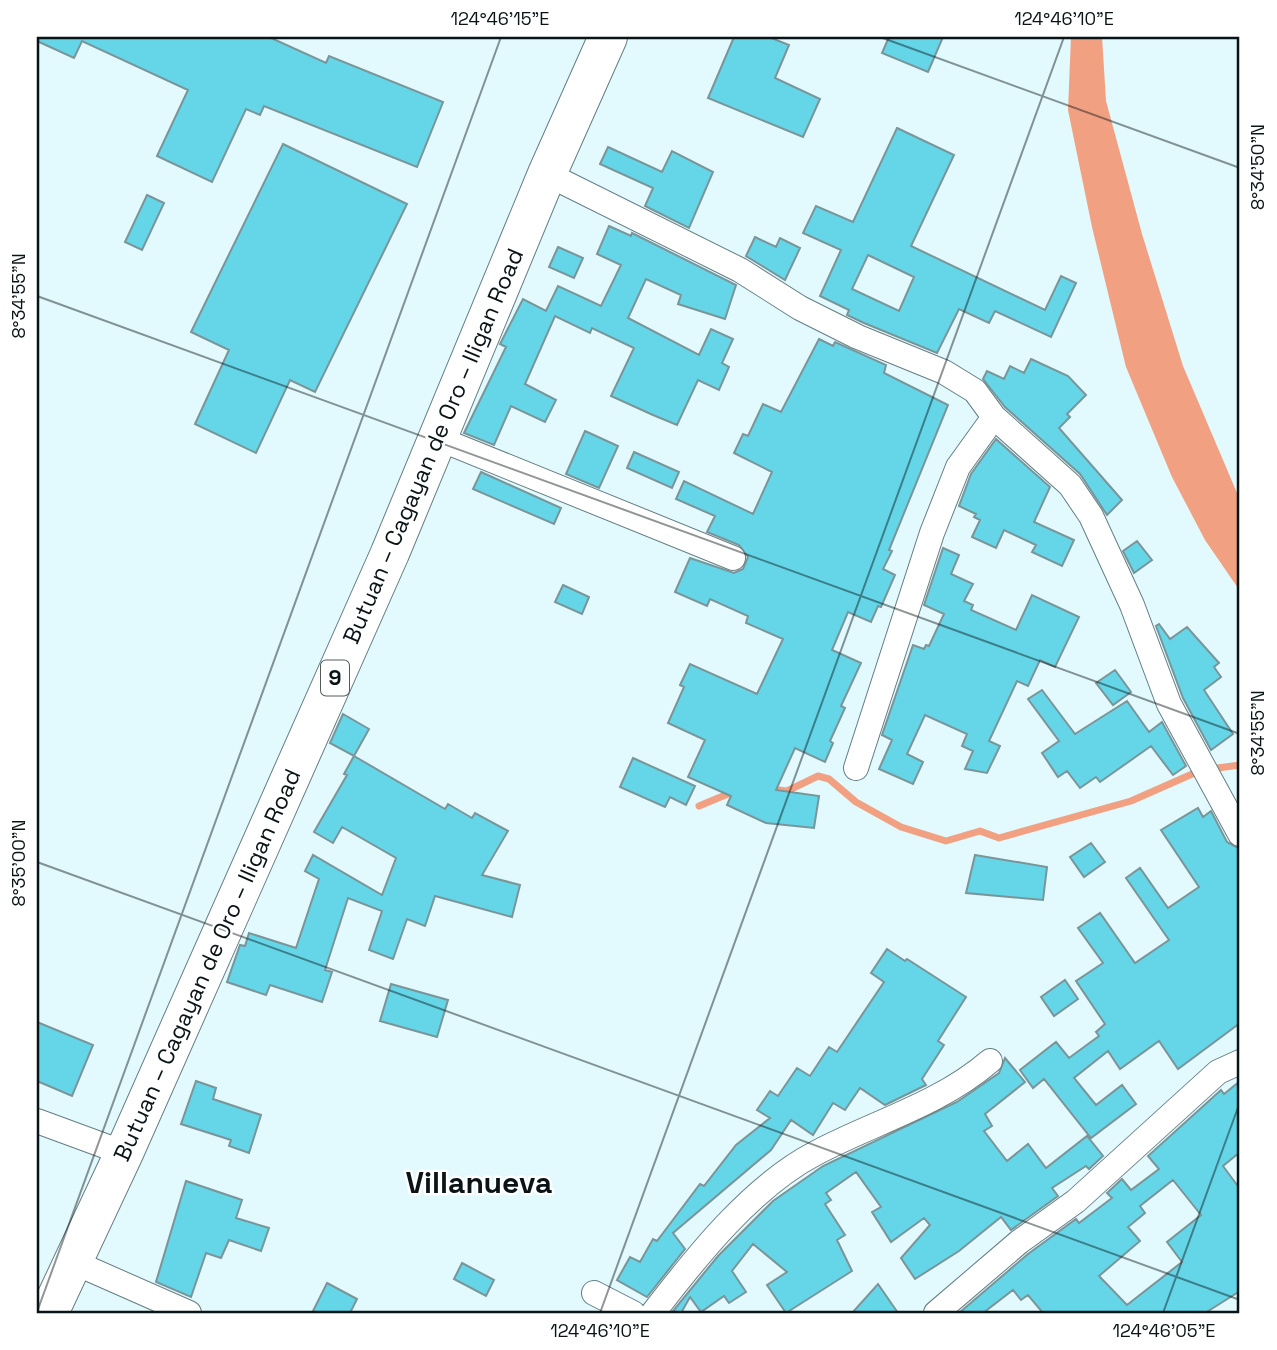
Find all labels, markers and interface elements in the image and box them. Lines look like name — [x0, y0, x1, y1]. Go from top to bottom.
text: 124°46'15"E — [451, 7, 549, 30]
text: 124°46'10"E — [1014, 7, 1114, 30]
text: 8°34'50"N — [1246, 124, 1269, 210]
street label: Butuan – Cagayan de Oro – Iligan Road — [336, 244, 530, 648]
text: 8°34'55"N — [7, 253, 30, 339]
road number: 9 — [321, 660, 349, 696]
text: 8°34'55"N — [1246, 690, 1269, 776]
street label: Butuan – Cagayan de Oro – Iligan Road — [107, 764, 307, 1166]
text: 8°35'00"N — [7, 820, 30, 906]
district label: Villanueva — [406, 1163, 552, 1202]
text: 124°46'10"E — [550, 1319, 650, 1342]
text: 124°46'05"E — [1113, 1319, 1215, 1342]

